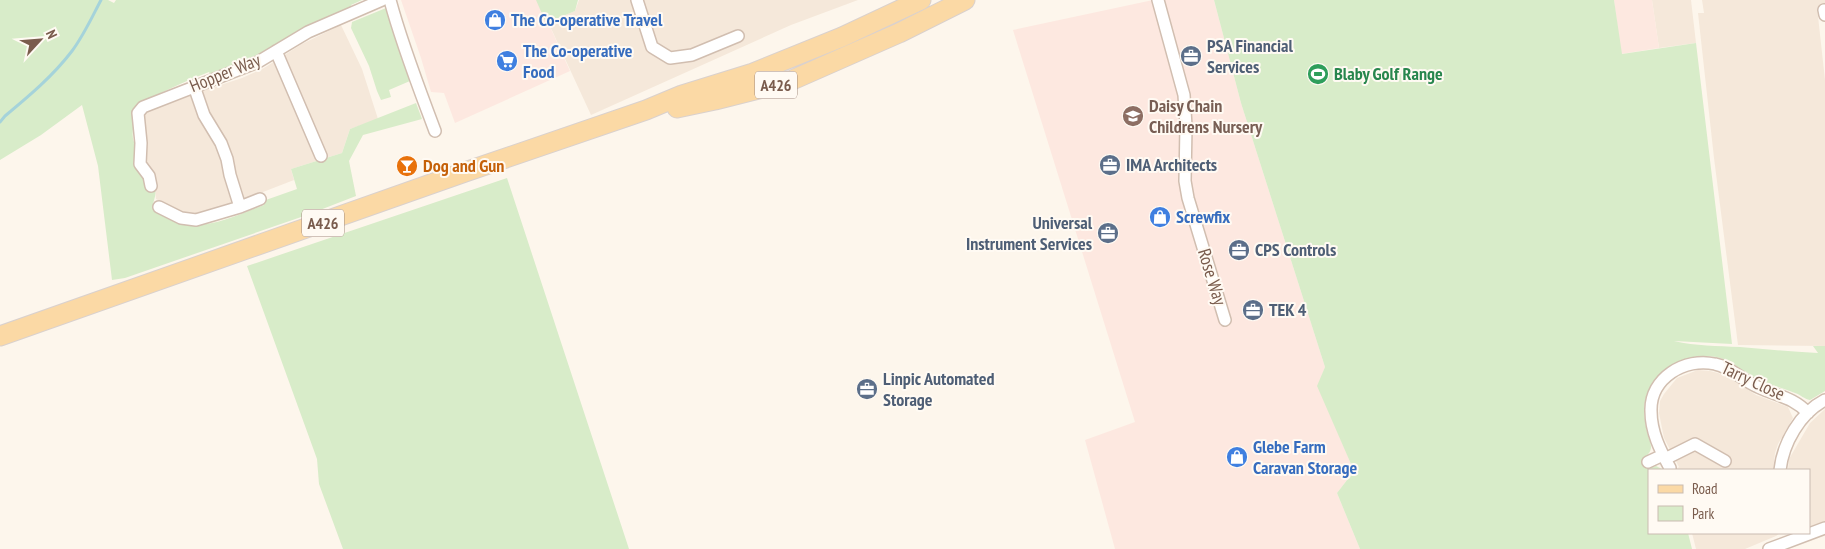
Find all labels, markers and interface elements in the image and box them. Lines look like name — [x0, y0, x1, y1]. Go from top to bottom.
shop icon: The Co-operative Travel — [483, 8, 507, 32]
place label: The Co-operative Travel — [511, 8, 663, 31]
north arrow — [15, 15, 65, 65]
text: N — [42, 27, 61, 42]
place label: PSA Financial Services — [1207, 34, 1294, 78]
place label: The Co-operative Food — [523, 39, 633, 83]
office icon: PSA Financial Services — [1179, 44, 1203, 68]
street label: Hopper Way — [186, 48, 264, 97]
supermarket icon: The Co-operative Food — [495, 49, 519, 73]
sports icon: Blaby Golf Range — [1306, 62, 1330, 86]
place label: Blaby Golf Range — [1334, 62, 1443, 85]
road number: A426 — [755, 72, 797, 98]
place label: Daisy Chain Childrens Nursery — [1149, 94, 1263, 138]
school or university icon: Daisy Chain Childrens Nursery — [1121, 104, 1145, 128]
office icon: IMA Architects — [1098, 153, 1122, 177]
place label: IMA Architects — [1126, 153, 1217, 176]
bar icon: Dog and Gun — [395, 154, 419, 178]
place label: Dog and Gun — [423, 154, 504, 177]
shop icon: Screwfix — [1148, 205, 1172, 229]
place label: Screwfix — [1176, 205, 1230, 228]
road number: A426 — [302, 210, 344, 237]
place label: Universal Instrument Services — [966, 211, 1093, 255]
office icon: Universal Instrument Services — [1096, 221, 1120, 245]
office icon: CPS Controls — [1227, 238, 1251, 262]
place label: CPS Controls — [1255, 238, 1336, 261]
street label: Rose Way — [1193, 246, 1232, 308]
office icon: TEK 4 — [1241, 298, 1265, 322]
place label: TEK 4 — [1269, 298, 1307, 321]
street label: Tarry Close — [1718, 356, 1789, 405]
place label: Linpic Automated Storage — [883, 367, 995, 411]
office icon: Linpic Automated Storage — [855, 377, 879, 401]
place label: Glebe Farm Caravan Storage — [1253, 435, 1357, 479]
shop icon: Glebe Farm Caravan Storage — [1225, 445, 1249, 469]
legend — [1648, 469, 1810, 534]
text: Road — [1692, 479, 1718, 498]
text: Park — [1692, 504, 1714, 523]

